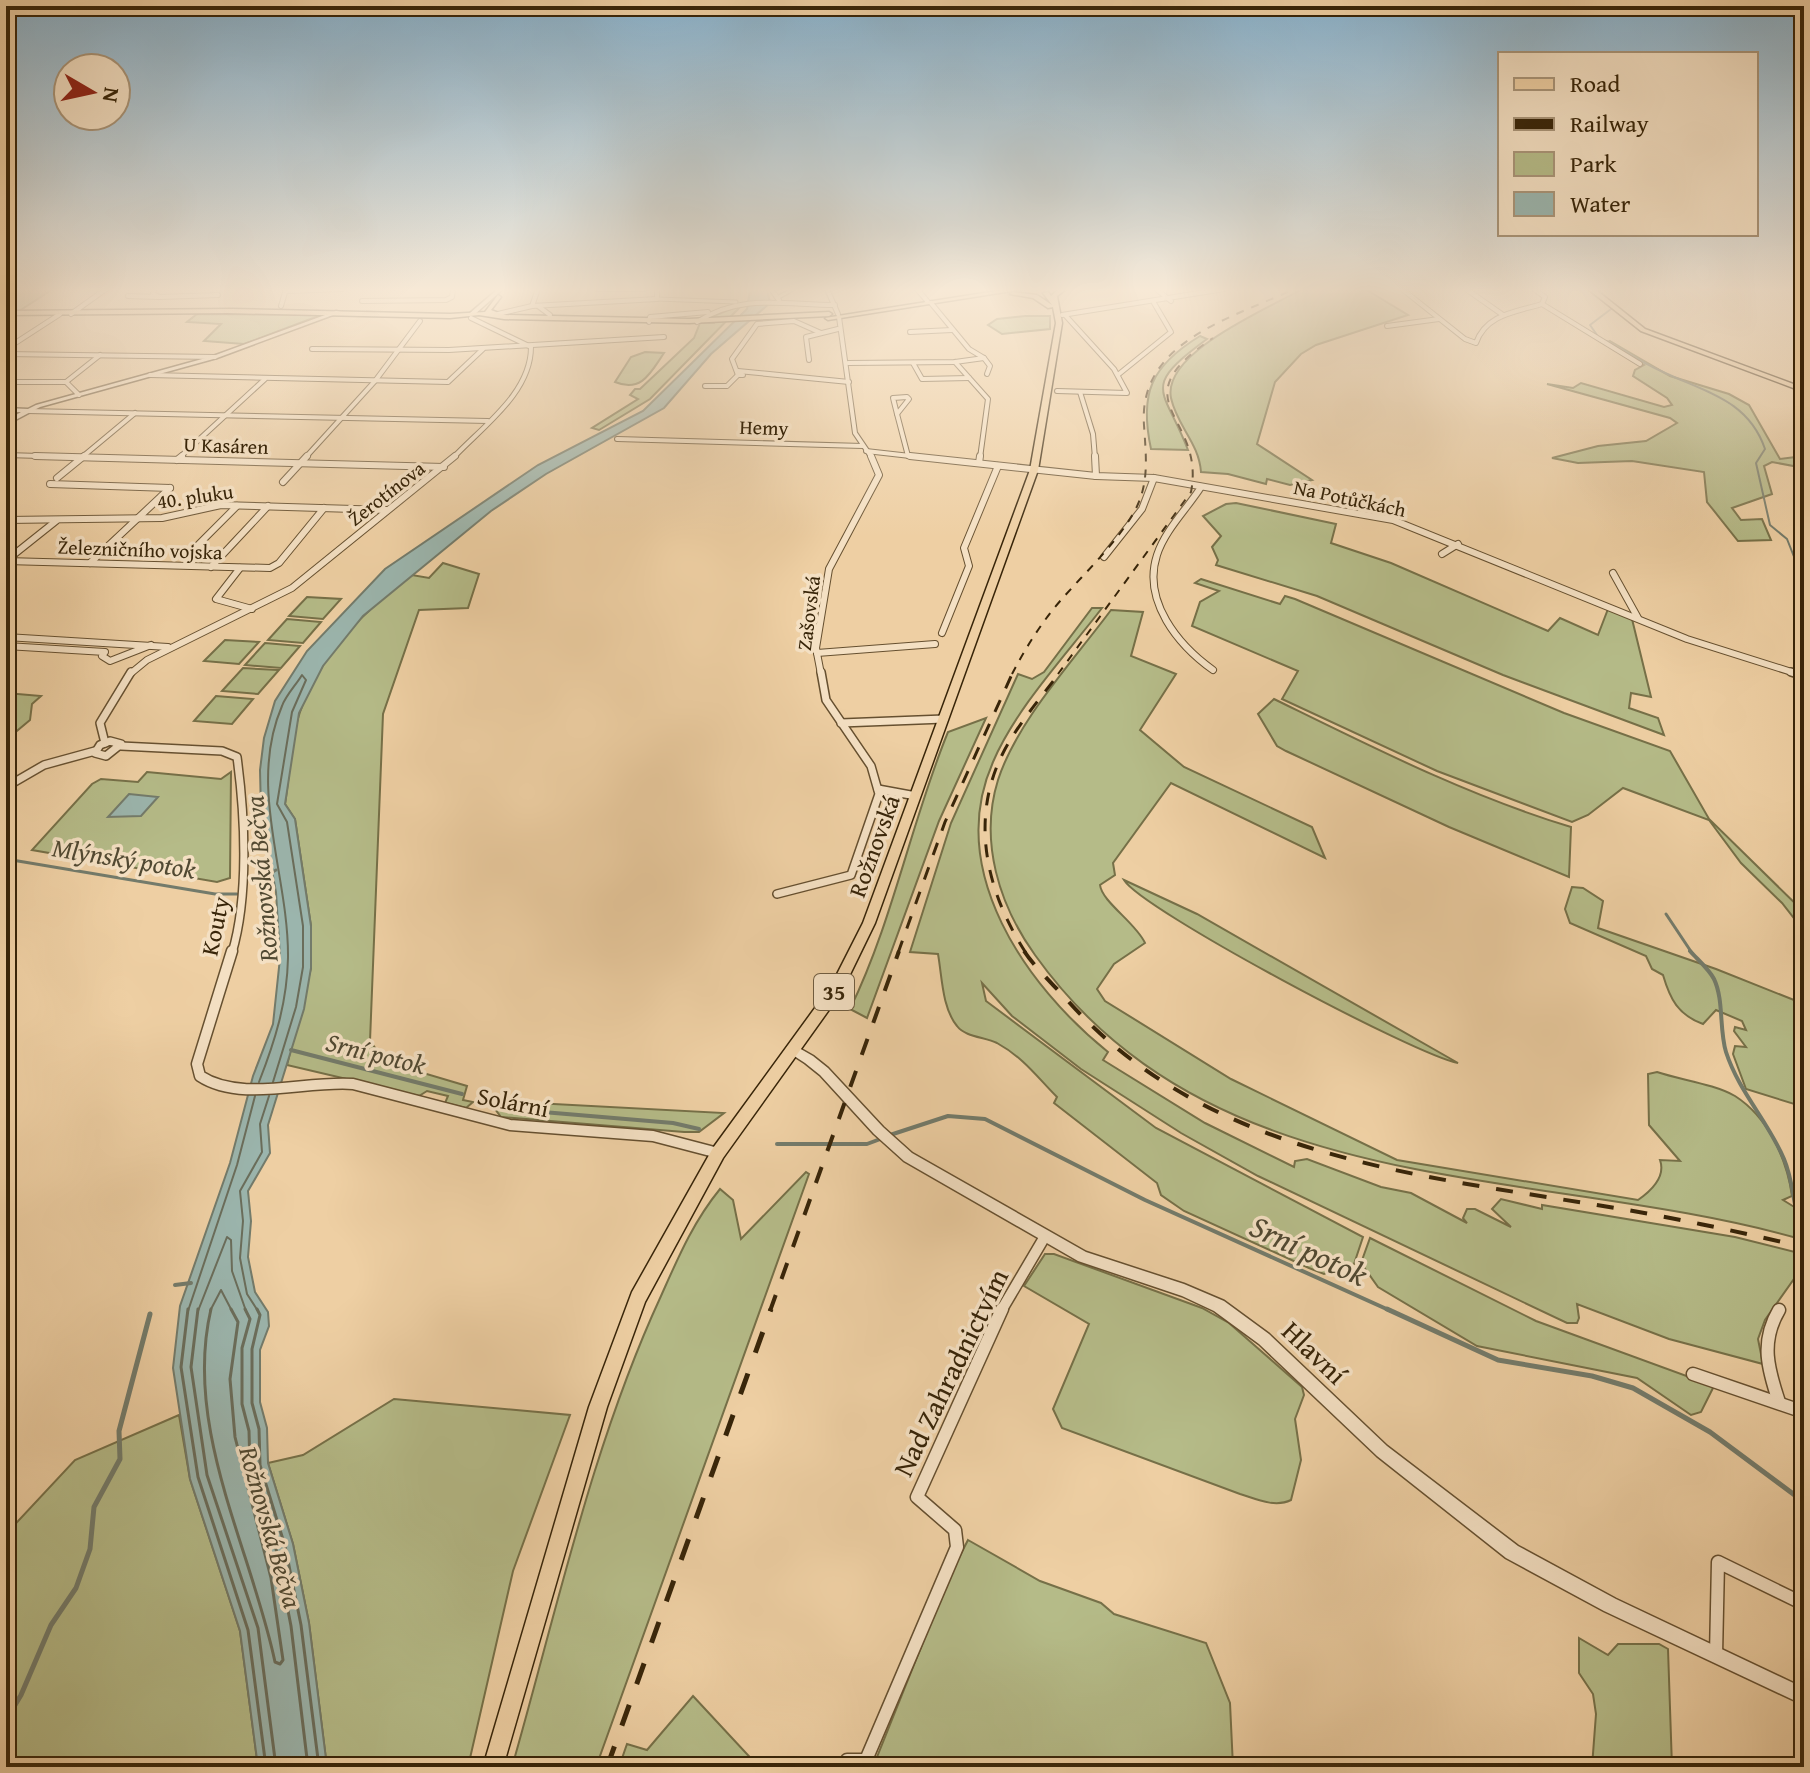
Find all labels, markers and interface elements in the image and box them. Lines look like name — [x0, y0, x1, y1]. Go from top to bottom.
north arrow — [52, 52, 132, 132]
legend — [1498, 52, 1758, 236]
text: Road — [1570, 66, 1620, 101]
text: N — [95, 85, 129, 105]
text: Railway — [1570, 106, 1649, 141]
text: Park — [1570, 146, 1617, 181]
text: Water — [1570, 186, 1631, 221]
street label: Hemy — [739, 412, 789, 442]
street label: U Kasáren — [183, 429, 269, 461]
street label: Žerotínova — [341, 453, 431, 532]
street label: Na Potůčkách — [1291, 472, 1409, 524]
street label: 40. pluku — [155, 476, 235, 516]
street label: Železničního vojska — [57, 532, 223, 566]
street label: Zašovská — [789, 573, 827, 652]
street label: Rožnovská — [839, 789, 909, 902]
water label: Rožnovská Bečva — [234, 794, 288, 965]
water label: Mlýnský potok — [50, 827, 199, 889]
street label: Kouty — [192, 893, 238, 959]
road number: 35 — [814, 974, 854, 1010]
water label: Srní potok — [322, 1022, 430, 1084]
street label: Solární — [474, 1078, 553, 1126]
water label: Srní potok — [1243, 1202, 1376, 1298]
street label: Nad Zahradnictvím — [882, 1261, 1018, 1483]
street label: Hlavní — [1273, 1311, 1358, 1394]
water label: Rožnovská Bečva — [229, 1441, 313, 1613]

